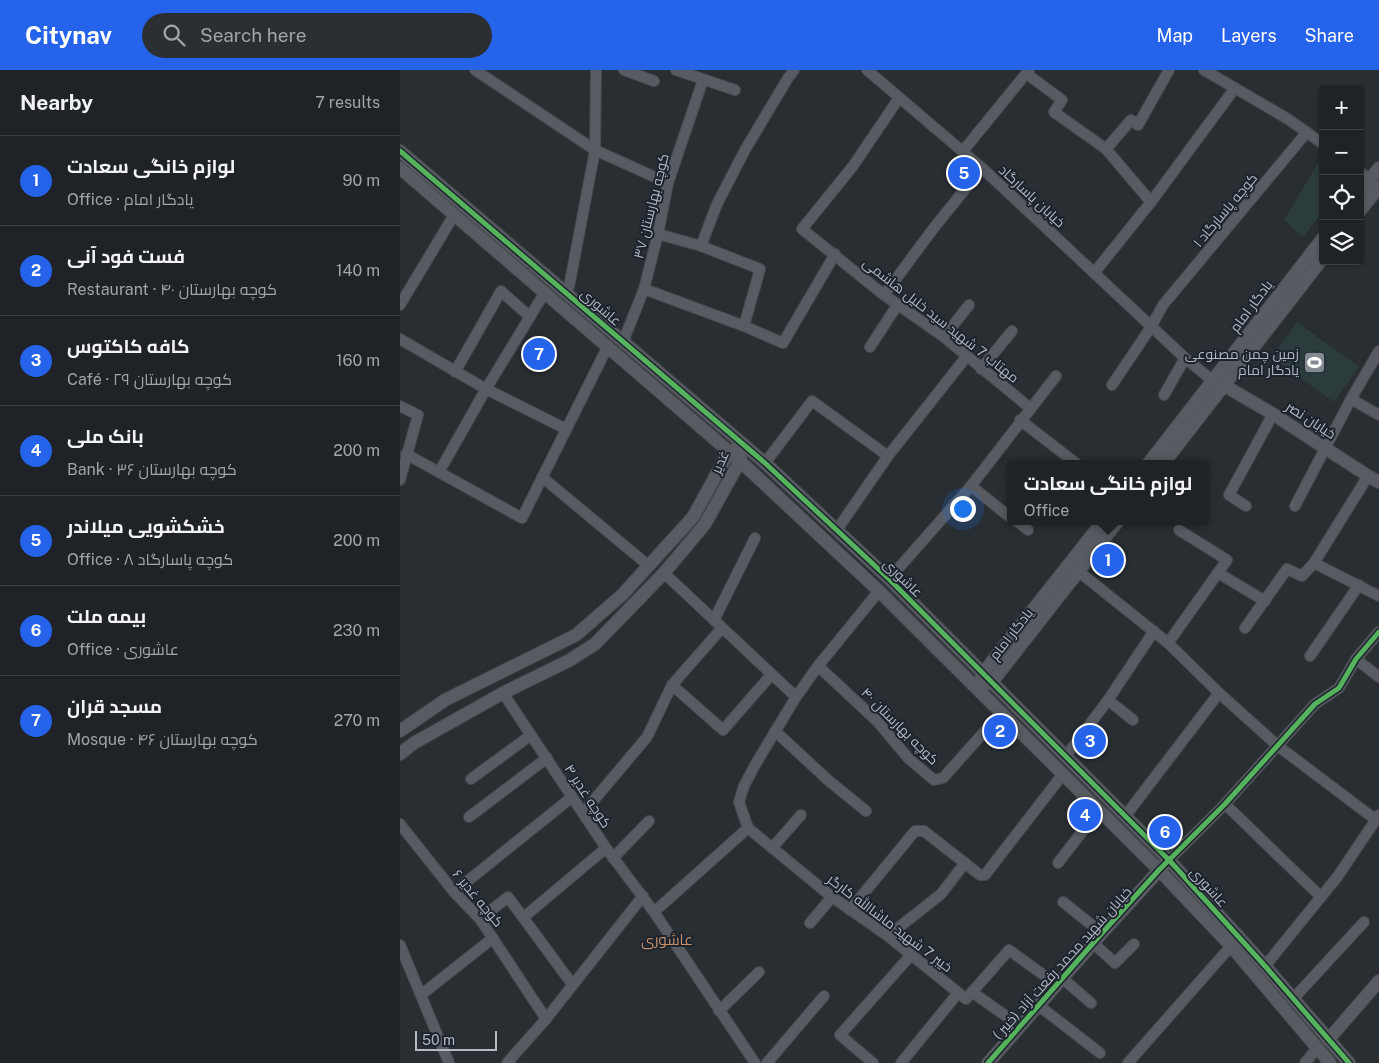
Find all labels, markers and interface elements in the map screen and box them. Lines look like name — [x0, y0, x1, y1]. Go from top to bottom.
search box — [142, 13, 492, 58]
text: Citynav — [25, 21, 112, 49]
icon: search — [160, 21, 188, 49]
text: Search here — [200, 24, 307, 46]
text: Map — [1157, 25, 1193, 46]
text: Layers — [1221, 25, 1277, 46]
text: Share — [1305, 25, 1354, 46]
map controls — [1319, 85, 1364, 265]
button: + — [1319, 85, 1364, 130]
text: Nearby — [20, 90, 93, 115]
text: 7 results — [315, 93, 380, 112]
button: − — [1319, 130, 1364, 175]
street label: کوچه بهارستان ۳۷ — [630, 152, 674, 261]
pin: 5 — [948, 154, 980, 192]
text: لوازم خانگی سعادت — [67, 155, 235, 177]
street label: خیابان پاسارگاد — [994, 161, 1068, 232]
street label: کوچه پاسارگاد ۱ — [1189, 170, 1262, 251]
text: 1 — [33, 171, 39, 190]
text: 90 m — [343, 171, 380, 190]
button: locate — [1319, 175, 1364, 220]
text: Office · یادگار امام — [67, 190, 193, 209]
button: layers — [1319, 220, 1364, 265]
text: فست فود آنی — [67, 245, 185, 267]
street label: مهتاب 7 شهید سید خلیل هاشمی — [860, 254, 1022, 386]
text: 2 — [31, 261, 41, 280]
text: 140 m — [336, 261, 380, 280]
street label: یادگار امام — [1226, 277, 1277, 336]
text: Restaurant · کوچه بهارستان ۴۰ — [67, 280, 277, 299]
street label: عاشوری — [578, 285, 624, 329]
text: کافه کاکتوس — [67, 335, 190, 357]
pin: 7 — [523, 335, 555, 373]
place label: زمین چمن مصنوعی یادگار امام — [1185, 346, 1299, 380]
sports icon: زمین چمن مصنوعی یادگار امام — [1303, 350, 1327, 374]
text: 3 — [31, 351, 41, 370]
text: 160 m — [336, 351, 380, 370]
text: Café · کوچه بهارستان ۲۹ — [67, 370, 232, 389]
street label: خیابان نصر — [1282, 397, 1339, 442]
text: بانک ملی — [67, 425, 144, 447]
text: 4 — [31, 441, 41, 460]
text: 200 m — [333, 441, 380, 460]
street label: غدیر — [707, 448, 732, 477]
text: Bank · کوچه بهارستان ۳۶ — [67, 460, 237, 479]
popup — [1007, 460, 1209, 525]
text: لوازم خانگی سعادت — [1024, 472, 1192, 494]
your location — [950, 496, 976, 522]
text: Office — [1024, 501, 1069, 520]
text: خشکشویی میلاندر — [67, 515, 225, 537]
text: 5 — [31, 531, 41, 550]
text: 200 m — [333, 531, 380, 550]
pin: 1 — [1092, 541, 1124, 579]
text: Office · کوچه پاسارگاد ۸ — [67, 550, 233, 569]
street label: عاشوری — [880, 555, 926, 601]
text: بیمه ملت — [67, 605, 146, 627]
street label: یادگار امام — [986, 605, 1038, 664]
text: 6 — [31, 621, 41, 640]
text: 230 m — [333, 621, 380, 640]
text: Office · عاشوری — [67, 640, 179, 659]
street label: کوچه بهارستان ۴۰ — [857, 684, 942, 769]
text: مسجد قران — [67, 695, 162, 717]
text: 7 — [31, 711, 41, 730]
text: 270 m — [334, 711, 380, 730]
pin: 2 — [984, 712, 1016, 750]
pin: 3 — [1074, 722, 1106, 760]
text: Mosque · کوچه بهارستان ۴۶ — [67, 730, 258, 749]
street label: کوچه غدیر ۴ — [560, 761, 614, 832]
pin: 4 — [1069, 796, 1101, 834]
pin: 6 — [1149, 813, 1181, 851]
street label: عاشوری — [1187, 864, 1231, 910]
street label: کوچه غدیر ۶ — [448, 866, 507, 931]
street label: خیبر 7 شهید ماشاالله کارگر — [824, 869, 956, 975]
street label: ( خیبر) خیابان شهید محمد رفعت آزاد — [989, 883, 1135, 1043]
district label: عاشوری — [641, 931, 693, 950]
scale bar — [415, 1028, 498, 1051]
text: 50 m — [422, 1032, 455, 1048]

